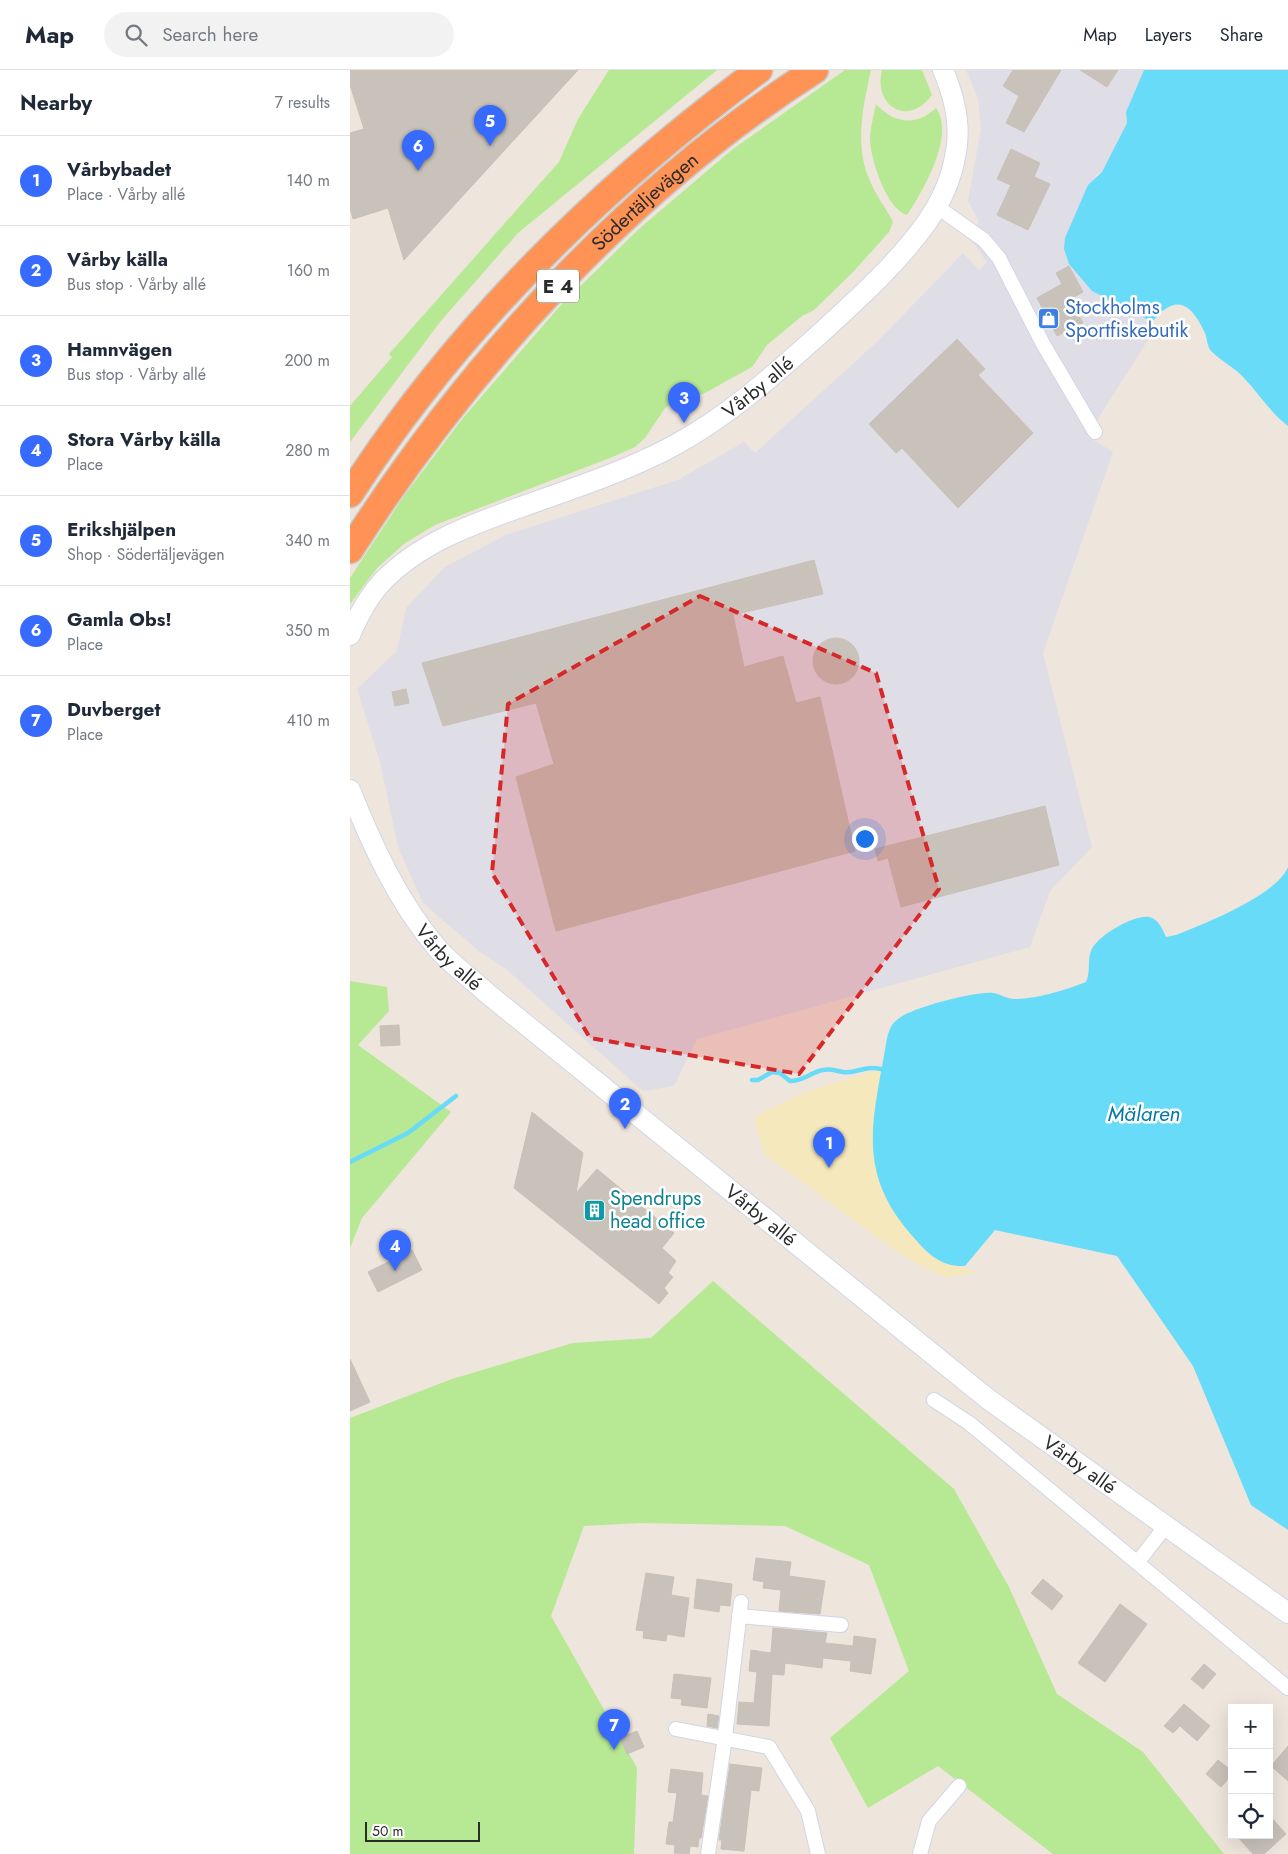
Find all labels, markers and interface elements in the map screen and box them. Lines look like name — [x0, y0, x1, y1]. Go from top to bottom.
search box — [104, 12, 454, 57]
text: Map — [25, 17, 74, 52]
icon: search — [122, 21, 150, 49]
text: Search here — [162, 21, 258, 48]
text: Map — [1083, 22, 1117, 48]
text: Layers — [1145, 22, 1192, 48]
text: Share — [1220, 22, 1263, 48]
text: Nearby — [20, 88, 92, 118]
text: 7 results — [274, 91, 330, 114]
pin: 5 — [474, 105, 506, 146]
pin: 6 — [402, 130, 434, 171]
street label: Södertäljevägen — [585, 145, 705, 257]
text: Vårbybadet — [67, 156, 171, 183]
text: 1 — [32, 169, 40, 192]
text: 140 m — [287, 169, 330, 192]
text: Place · Vårby allé — [67, 183, 185, 206]
text: Vårby källa — [67, 246, 168, 273]
text: 2 — [31, 259, 41, 282]
text: 160 m — [287, 259, 330, 282]
road number: E 4 — [537, 270, 579, 302]
text: Bus stop · Vårby allé — [67, 273, 206, 296]
place label: Stockholms Sportfiskebutik — [1065, 293, 1189, 345]
shop icon: Stockholms Sportfiskebutik — [1037, 306, 1061, 330]
text: Hamnvägen — [67, 336, 172, 363]
text: 3 — [31, 349, 41, 372]
text: 200 m — [284, 349, 330, 372]
street label: Vårby allé — [716, 349, 800, 425]
text: Bus stop · Vårby allé — [67, 363, 206, 386]
pin: 3 — [668, 382, 700, 423]
text: Stora Vårby källa — [67, 426, 221, 453]
text: 4 — [30, 439, 42, 462]
text: 280 m — [285, 439, 330, 462]
text: Place — [67, 453, 103, 476]
text: Erikshjälpen — [67, 516, 176, 543]
text: 5 — [31, 529, 41, 552]
text: 340 m — [285, 529, 330, 552]
text: Shop · Södertäljevägen — [67, 543, 225, 566]
text: Gamla Obs! — [67, 606, 172, 633]
text: 6 — [31, 619, 41, 642]
text: 350 m — [285, 619, 330, 642]
text: Place — [67, 633, 103, 656]
text: Duvberget — [67, 696, 161, 723]
text: 7 — [31, 709, 41, 732]
text: 410 m — [287, 709, 330, 732]
text: Place — [67, 723, 103, 746]
your location — [852, 826, 878, 852]
street label: Vårby allé — [408, 918, 489, 997]
pin: 2 — [609, 1088, 641, 1129]
water label: Mälaren — [1108, 1099, 1180, 1129]
pin: 1 — [813, 1127, 845, 1168]
street label: Vårby allé — [719, 1177, 803, 1253]
place label: Spendrups head office — [610, 1184, 705, 1236]
building icon: Spendrups head office — [582, 1198, 606, 1222]
pin: 4 — [379, 1230, 411, 1271]
street label: Vårby allé — [1037, 1428, 1123, 1501]
map controls — [1228, 1704, 1273, 1839]
button: + — [1228, 1704, 1273, 1749]
pin: 7 — [598, 1709, 630, 1750]
button: − — [1228, 1749, 1273, 1794]
button: locate — [1228, 1794, 1273, 1839]
scale bar — [365, 1819, 480, 1842]
text: 50 m — [372, 1821, 403, 1841]

